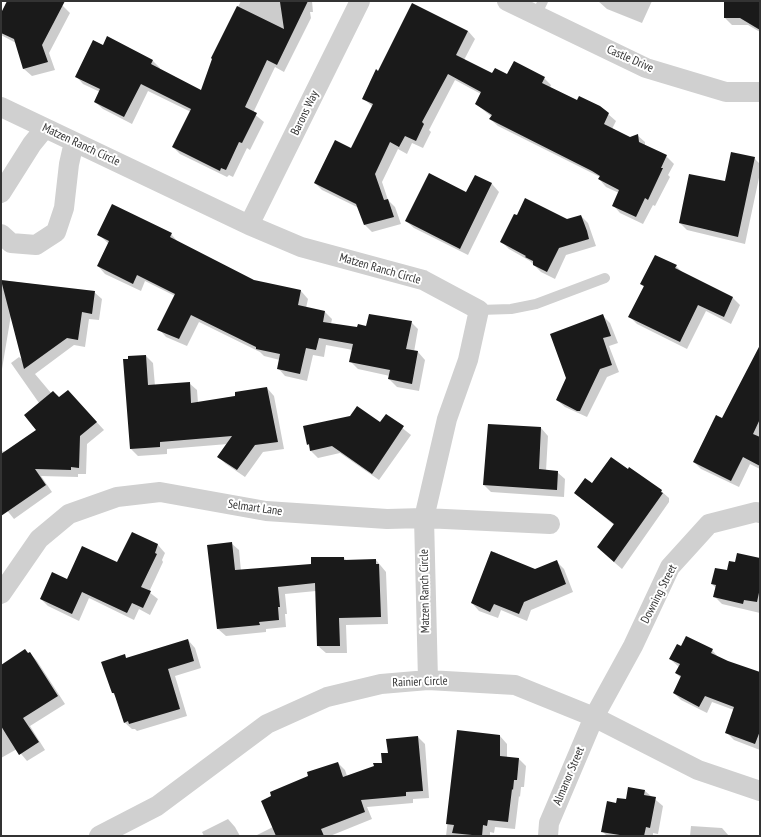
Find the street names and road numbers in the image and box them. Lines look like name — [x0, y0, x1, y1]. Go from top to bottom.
street label: Castle Drive — [604, 42, 656, 76]
street label: Barons Way — [288, 88, 322, 138]
street label: Matzen Ranch Circle — [40, 121, 122, 169]
street label: Matzen Ranch Circle — [338, 250, 422, 288]
street label: Selmart Lane — [227, 497, 283, 519]
street label: Matzen Ranch Circle — [417, 549, 433, 633]
street label: Downing Street — [638, 562, 680, 626]
street label: Rainier Circle — [392, 674, 448, 690]
street label: Almanor Street — [550, 745, 588, 807]

